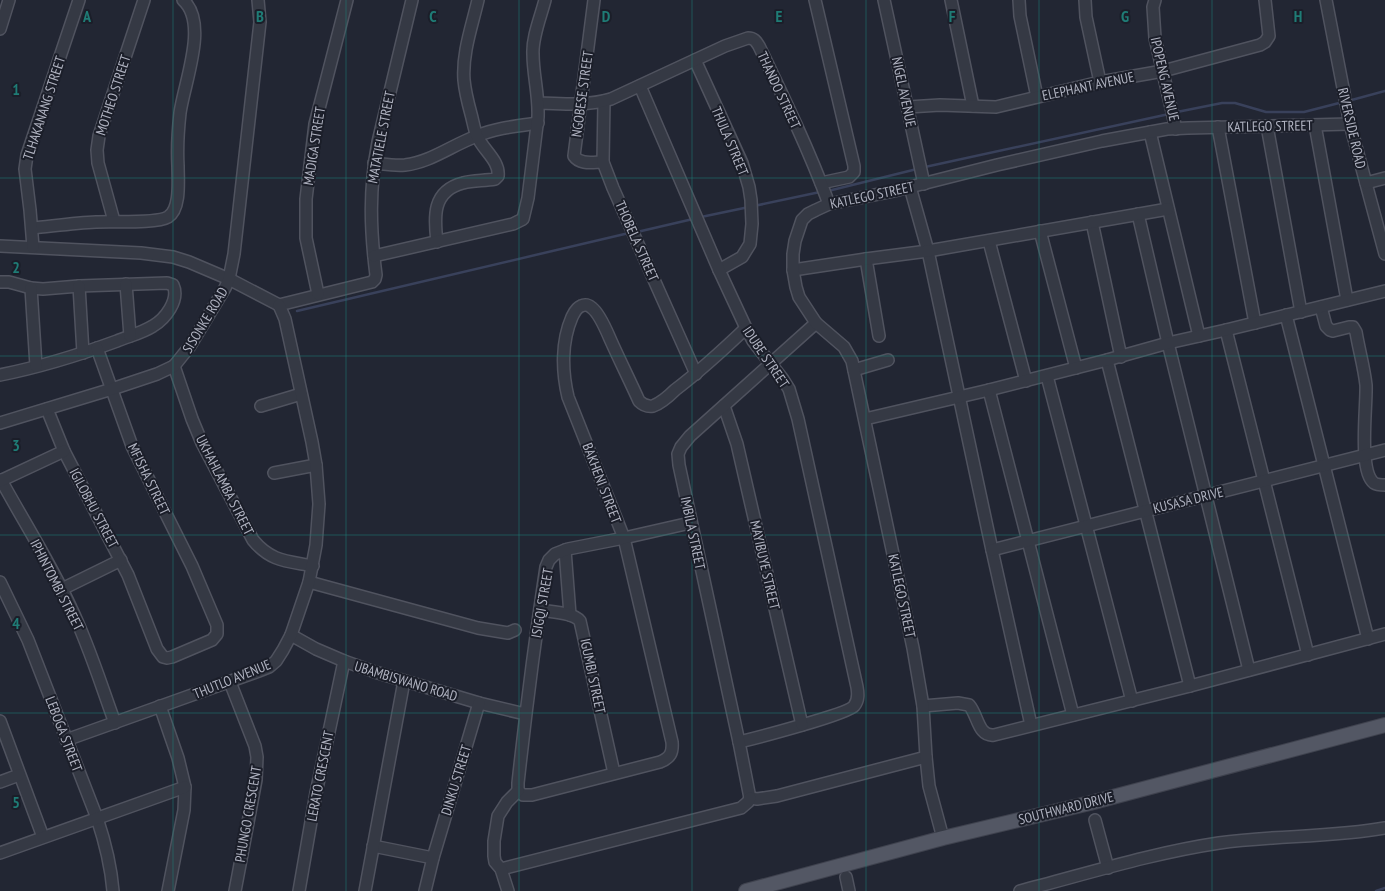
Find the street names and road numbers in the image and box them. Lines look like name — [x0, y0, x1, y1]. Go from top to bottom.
street label: IPOPENG AVENUE — [1147, 35, 1183, 123]
street label: NGOBESE STREET — [567, 49, 597, 138]
street label: THANDO STREET — [753, 49, 805, 132]
street label: MOTHEO STREET — [92, 52, 135, 138]
street label: TLHAKANANG STREET — [19, 53, 69, 162]
street label: NIGEL AVENUE — [888, 55, 920, 129]
street label: ELEPHANT AVENUE — [1040, 67, 1136, 105]
street label: RIVERSIDE ROAD — [1334, 86, 1370, 170]
street label: MATATIELE STREET — [363, 89, 399, 185]
street label: THULA STREET — [707, 104, 753, 179]
street label: MADIGA STREET — [299, 105, 329, 187]
street label: KATLEGO STREET — [1227, 116, 1314, 136]
street label: KATLEGO STREET — [828, 177, 916, 213]
street label: THOBELA STREET — [611, 198, 663, 285]
street label: SISONKE ROAD — [178, 284, 232, 356]
street label: IDUBE STREET — [739, 323, 794, 392]
street label: UKHAHLAMBA STREET — [192, 432, 258, 539]
street label: MFISHA STREET — [124, 440, 174, 519]
street label: BAKHENI STREET — [578, 440, 626, 526]
street label: IGILOBHU STREET — [65, 465, 123, 552]
street label: KUSASA DRIVE — [1151, 483, 1225, 517]
street label: IMBILA STREET — [676, 495, 710, 572]
street label: MAYIBUYE STREET — [746, 519, 784, 612]
street label: IPHINTOMBI STREET — [26, 536, 88, 634]
street label: KATLEGO STREET — [884, 552, 920, 640]
street label: ISIGQI STREET — [527, 566, 557, 639]
street label: IGUMBI STREET — [576, 637, 610, 716]
street label: THUTLO AVENUE — [191, 655, 273, 703]
street label: UBAMBISWANO ROAD — [352, 657, 460, 705]
street label: LEBOGA STREET — [41, 694, 87, 775]
street label: LERATO CRESCENT — [302, 729, 338, 823]
street label: DINKU STREET — [437, 742, 475, 817]
street label: PHUNGO CRESCENT — [231, 764, 265, 864]
street label: SOUTHWARD DRIVE — [1017, 788, 1115, 828]

